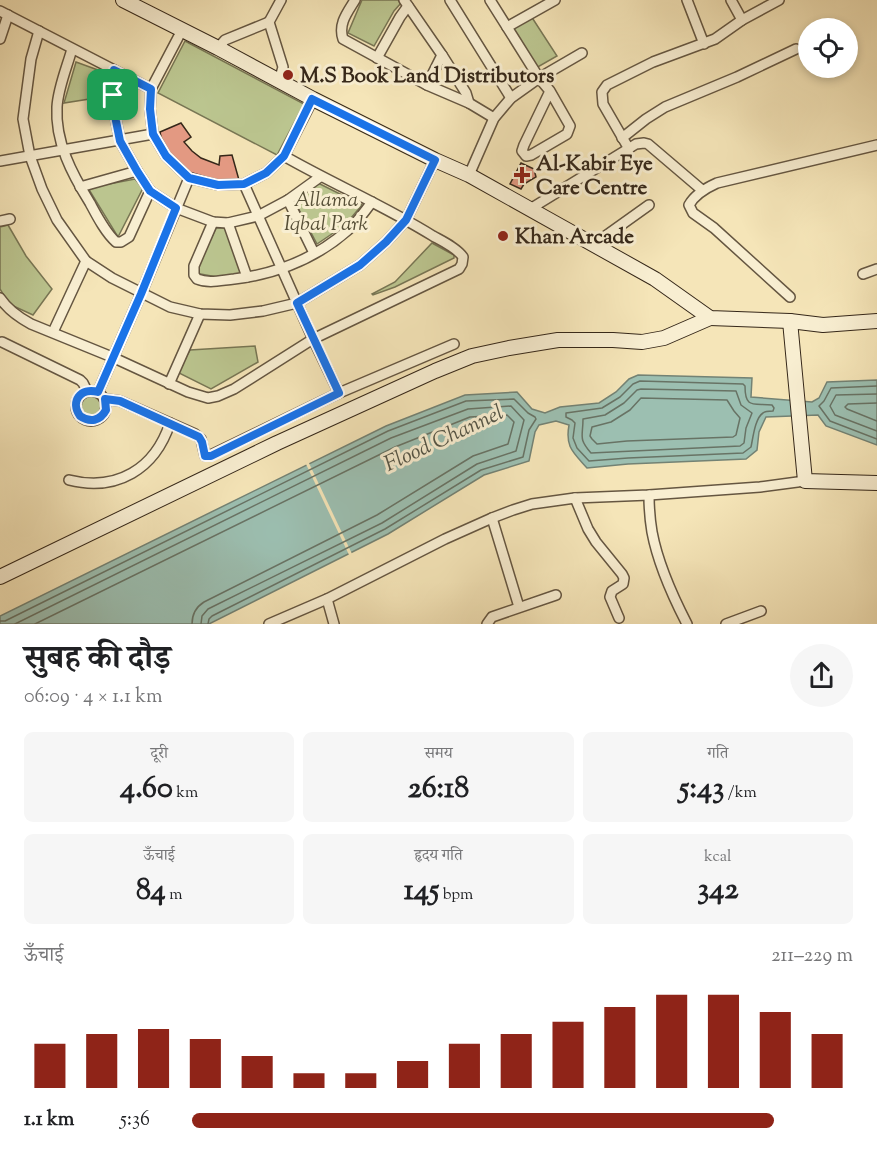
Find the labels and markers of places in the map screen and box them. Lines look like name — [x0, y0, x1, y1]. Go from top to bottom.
place label: M.S Book Land Distributors — [300, 62, 554, 92]
marker: M.S Book Land Distributors — [281, 68, 295, 82]
pin — [87, 69, 138, 120]
place label: Al-Kabir Eye Care Centre — [536, 150, 653, 204]
marker: Al-Kabir Eye Care Centre — [513, 166, 531, 184]
place label: Khan Arcade — [515, 223, 634, 253]
marker: Khan Arcade — [496, 229, 510, 243]

